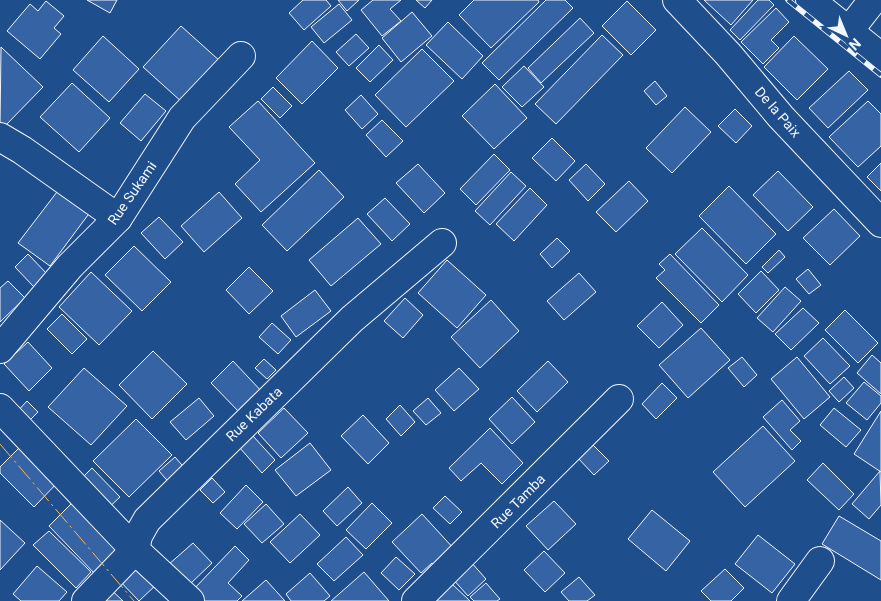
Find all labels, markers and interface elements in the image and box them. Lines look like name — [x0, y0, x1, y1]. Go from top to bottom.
north arrow — [821, 10, 871, 60]
text: N — [846, 35, 864, 54]
street label: De la Paix — [752, 84, 804, 140]
street label: Rue Sukami — [104, 158, 160, 228]
street label: Rue Kabata — [223, 383, 285, 445]
street label: Rue Tamba — [488, 471, 548, 531]

